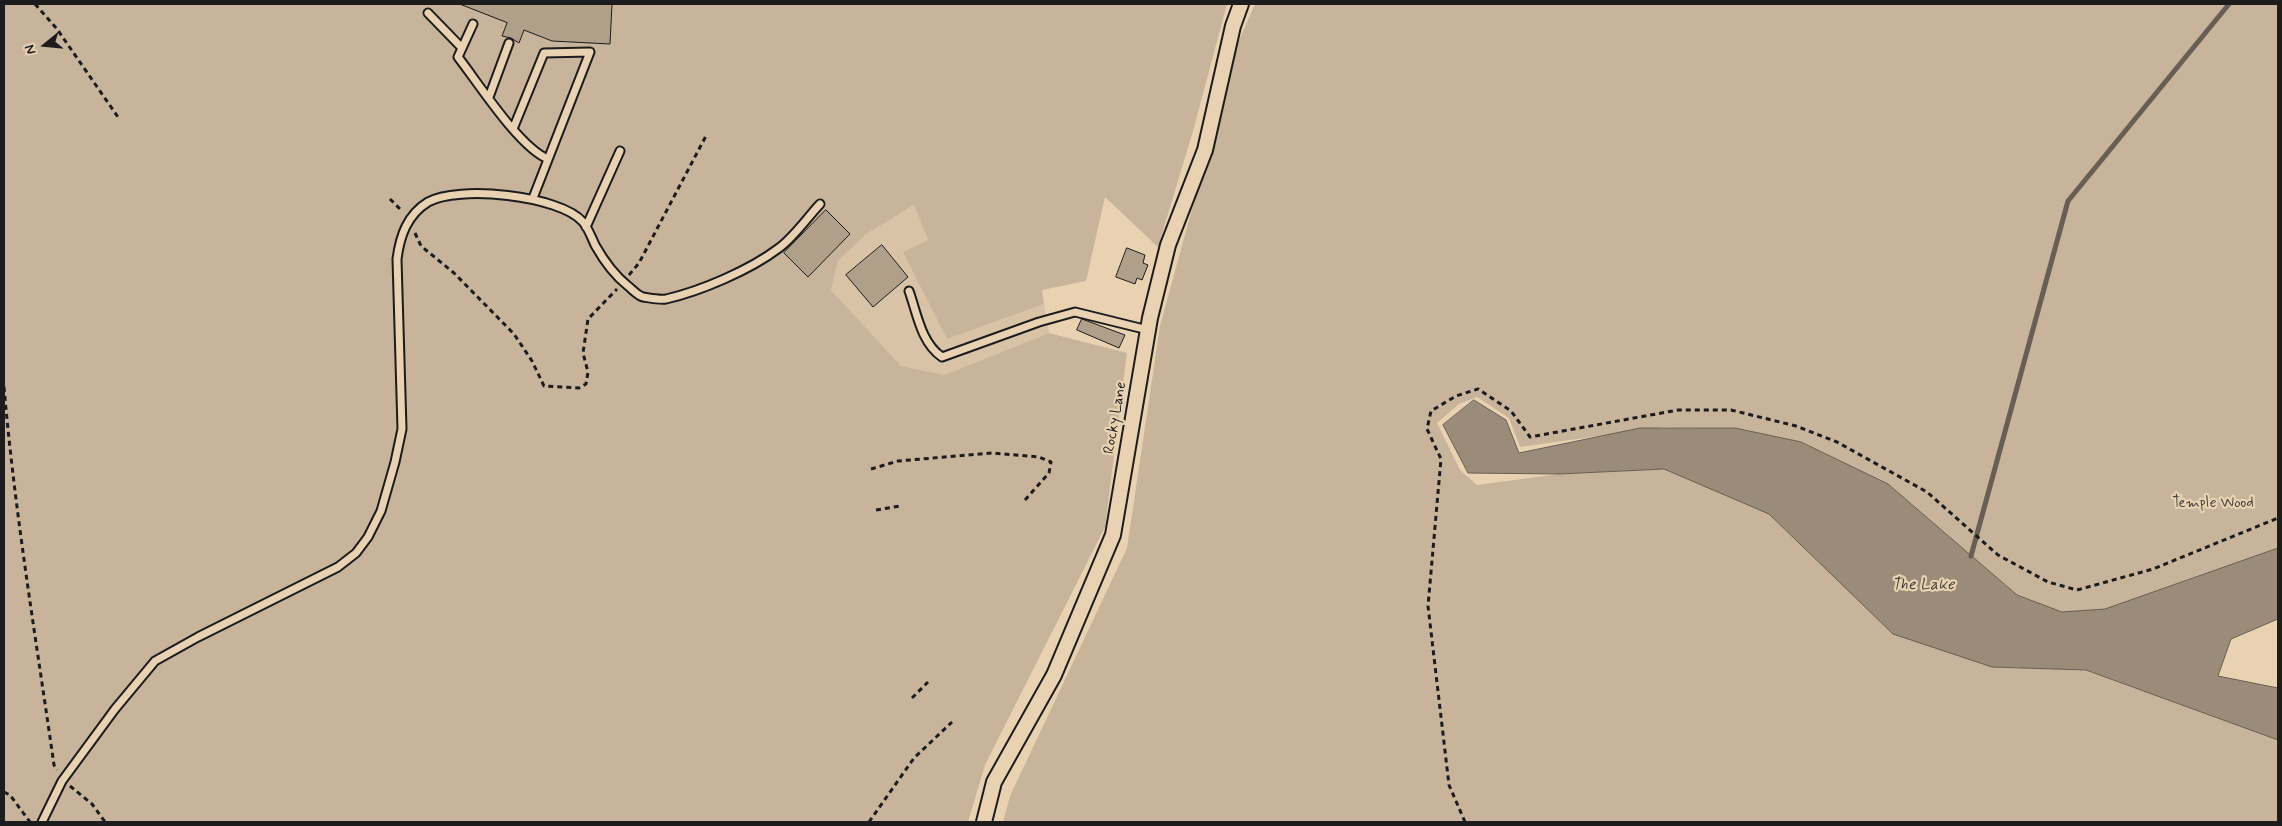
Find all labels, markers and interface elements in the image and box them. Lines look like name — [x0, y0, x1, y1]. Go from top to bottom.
north arrow — [20, 20, 70, 70]
text: N — [21, 42, 41, 56]
street label: Rocky Lane — [1101, 381, 1131, 455]
park label: Temple Wood — [2172, 495, 2254, 513]
water label: The Lake — [1892, 576, 1954, 596]

